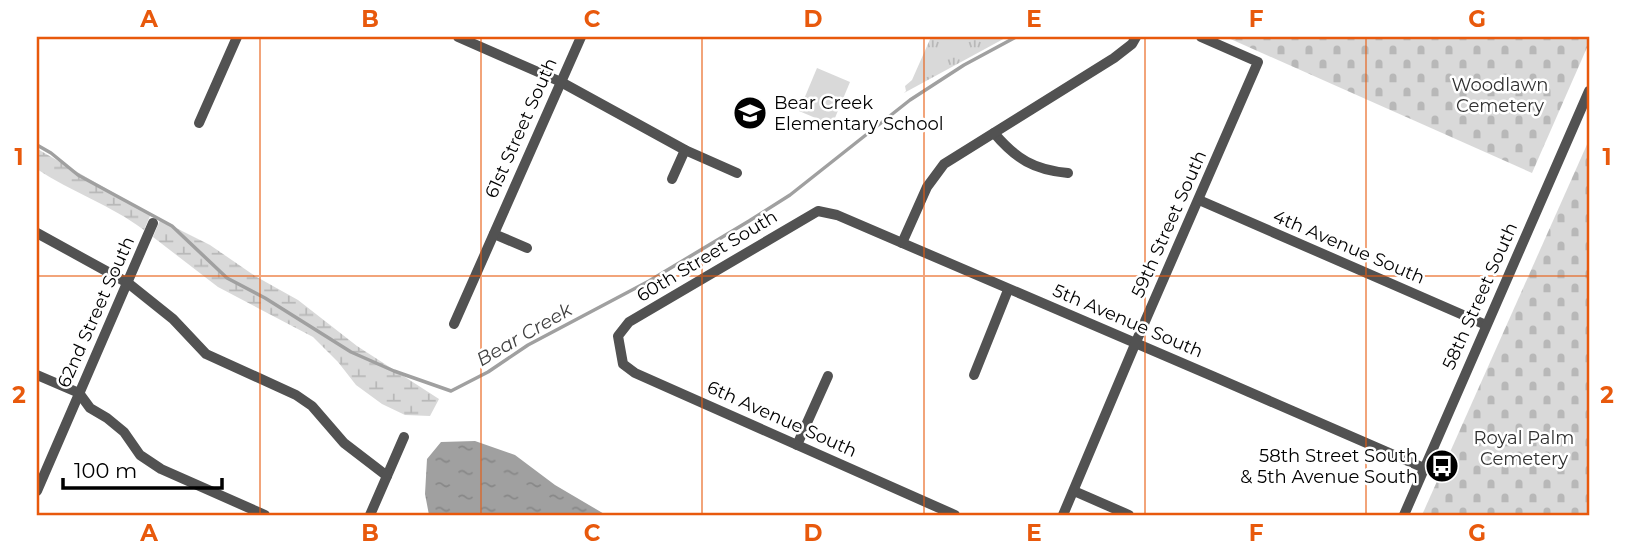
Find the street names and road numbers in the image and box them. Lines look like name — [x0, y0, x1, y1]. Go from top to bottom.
street label: 61st Street South — [480, 54, 562, 202]
street label: 59th Street South — [1127, 147, 1211, 301]
street label: 60th Street South — [633, 205, 781, 307]
street label: 4th Avenue South — [1270, 205, 1428, 289]
street label: 58th Street South — [1438, 219, 1522, 373]
street label: 62nd Street South — [53, 233, 139, 391]
street label: 5th Avenue South — [1050, 279, 1206, 363]
street label: 6th Avenue South — [704, 376, 860, 462]

